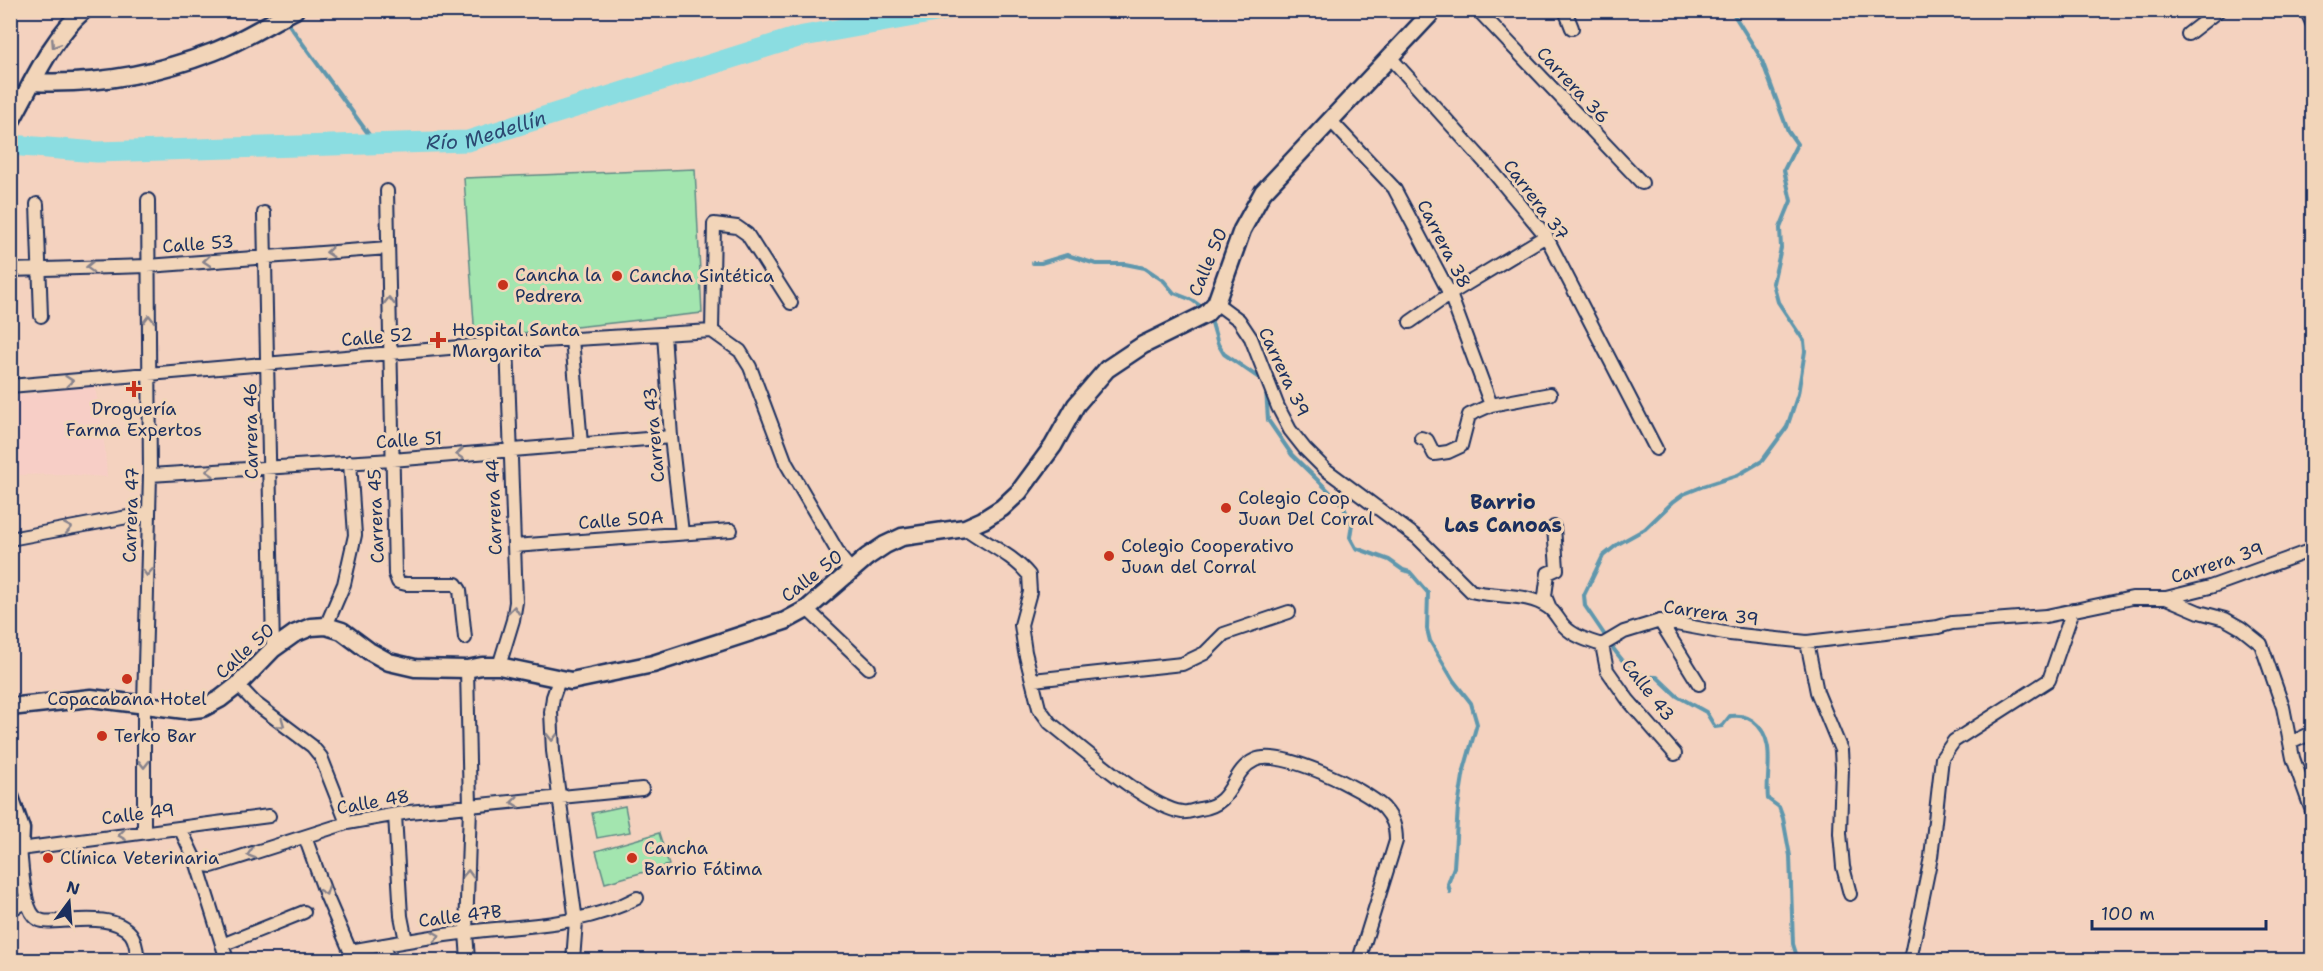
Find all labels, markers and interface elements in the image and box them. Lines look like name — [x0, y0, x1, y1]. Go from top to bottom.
one-way arrow — [50, 38, 62, 48]
street label: Carrera 36 — [1531, 42, 1615, 128]
water label: Río Medellín — [426, 104, 549, 155]
street label: Carrera 37 — [1498, 155, 1574, 245]
street label: Carrera 38 — [1411, 196, 1477, 292]
street label: Calle 50 — [1183, 224, 1233, 300]
street label: Calle 53 — [161, 230, 235, 258]
one-way arrow — [325, 245, 334, 258]
one-way arrow — [203, 255, 212, 268]
one-way arrow — [85, 261, 94, 273]
place label: Cancha la Pedrera — [515, 263, 602, 308]
place label: Cancha Sintética — [629, 264, 774, 288]
marker: Cancha Sintética — [610, 269, 624, 283]
marker: Cancha la Pedrera — [496, 278, 510, 292]
one-way arrow — [383, 296, 396, 305]
one-way arrow — [143, 315, 155, 324]
place label: Hospital Santa Margarita — [452, 318, 580, 363]
street label: Calle 52 — [340, 322, 414, 352]
street label: Carrera 39 — [1253, 323, 1315, 421]
marker: Hospital Santa Margarita — [429, 331, 447, 349]
one-way arrow — [64, 375, 73, 388]
marker: Droguería Farma Expertos — [127, 382, 141, 396]
street label: Carrera 46 — [238, 383, 264, 479]
street label: Carrera 43 — [638, 386, 670, 484]
place label: Droguería Farma Expertos — [66, 397, 202, 442]
street label: Calle 51 — [375, 426, 443, 454]
one-way arrow — [455, 448, 464, 461]
street label: Carrera 44 — [480, 458, 508, 556]
one-way arrow — [206, 465, 215, 478]
street label: Carrera 47 — [117, 467, 145, 563]
street label: Carrera 45 — [362, 468, 390, 564]
place label: Colegio Coop Juan Del Corral — [1238, 486, 1374, 531]
district label: Barrio Las Canoas — [1444, 489, 1562, 538]
marker: Colegio Coop Juan Del Corral — [1219, 501, 1233, 515]
street label: Calle 50A — [578, 505, 664, 535]
one-way arrow — [63, 522, 73, 535]
place label: Colegio Cooperativo Juan del Corral — [1121, 534, 1294, 579]
street label: Carrera 39 — [2168, 537, 2266, 589]
street label: Calle 50 — [776, 544, 848, 608]
marker: Colegio Cooperativo Juan del Corral — [1102, 549, 1116, 563]
one-way arrow — [141, 567, 153, 576]
street label: Carrera 39 — [1662, 594, 1760, 632]
one-way arrow — [507, 605, 520, 614]
street label: Calle 50 — [210, 618, 280, 684]
street label: Calle 43 — [1616, 654, 1680, 726]
marker: Copacabana Hotel — [120, 672, 134, 686]
place label: Copacabana Hotel — [47, 687, 207, 711]
one-way arrow — [275, 717, 286, 728]
place label: Terko Bar — [114, 724, 197, 748]
marker: Terko Bar — [95, 729, 109, 743]
one-way arrow — [546, 733, 559, 742]
one-way arrow — [138, 759, 150, 768]
street label: Calle 48 — [335, 784, 411, 820]
one-way arrow — [510, 796, 519, 808]
street label: Calle 49 — [100, 798, 176, 830]
one-way arrow — [117, 828, 126, 840]
place label: Cancha Barrio Fátima — [644, 836, 762, 881]
place label: Clínica Veterinaria — [60, 846, 219, 870]
one-way arrow — [246, 846, 257, 859]
marker: Clínica Veterinaria — [41, 851, 55, 865]
marker: Cancha Barrio Fátima — [625, 851, 639, 865]
one-way arrow — [462, 869, 474, 878]
north arrow — [39, 872, 99, 932]
text: N — [64, 876, 82, 900]
one-way arrow — [318, 885, 330, 896]
scale bar — [2092, 893, 2266, 931]
street label: Calle 47B — [417, 899, 503, 933]
text: 100 m — [2101, 902, 2155, 926]
one-way arrow — [432, 931, 441, 943]

